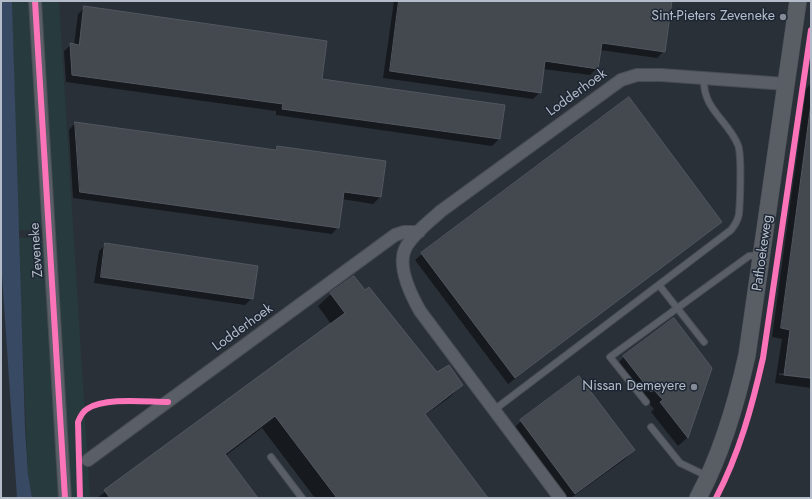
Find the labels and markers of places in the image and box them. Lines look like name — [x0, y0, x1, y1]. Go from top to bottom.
place label: Sint-Pieters Zeveneke — [651, 9, 775, 25]
marker: Sint-Pieters Zeveneke — [778, 12, 788, 22]
place label: Nissan Demeyere — [582, 379, 686, 395]
marker: Nissan Demeyere — [689, 382, 699, 392]

